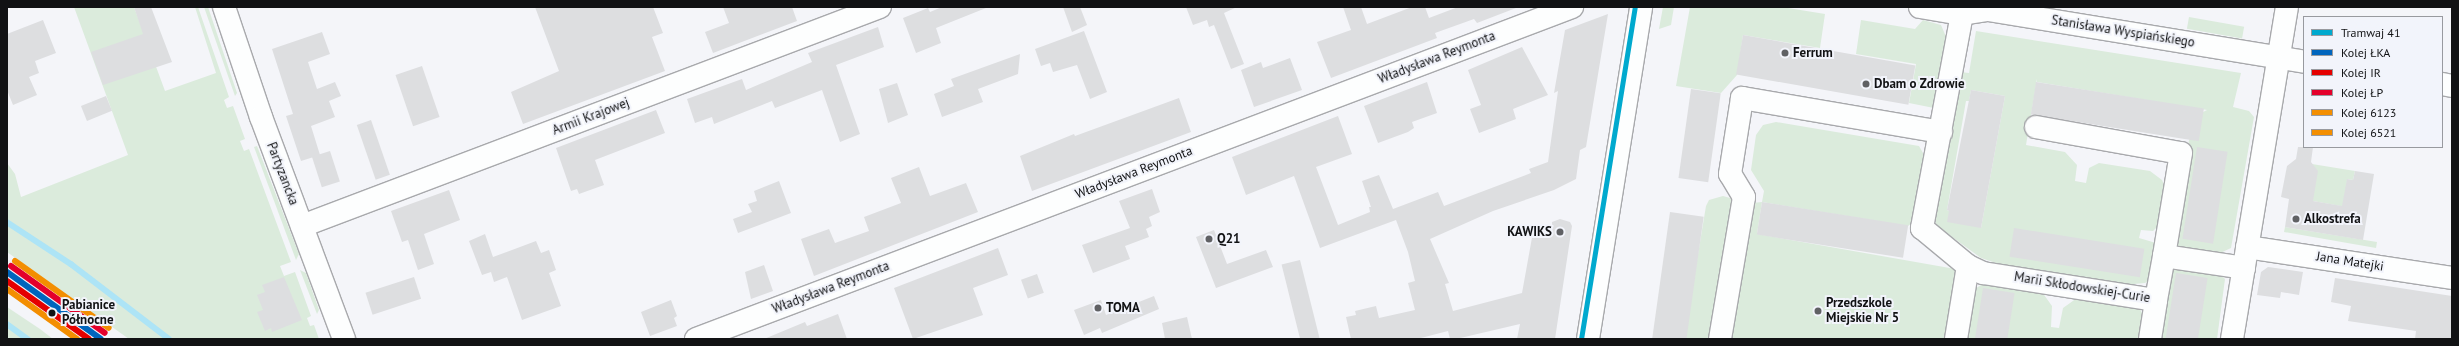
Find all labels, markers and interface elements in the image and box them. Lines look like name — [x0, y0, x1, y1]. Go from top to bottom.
street label: Stanisława Wyspiańskiego — [2050, 13, 2196, 51]
legend — [2303, 16, 2443, 148]
text: Tramwaj 41 — [2341, 25, 2400, 40]
street label: Władysława Reymonta — [1376, 28, 1498, 88]
place label: Ferrum — [1793, 45, 1833, 61]
text: Kolej ŁKA — [2341, 45, 2390, 60]
marker: Ferrum — [1780, 48, 1790, 58]
text: Kolej IR — [2341, 65, 2381, 80]
place label: Dbam o Zdrowie — [1874, 76, 1965, 92]
marker: Dbam o Zdrowie — [1861, 79, 1871, 89]
text: Kolej ŁP — [2341, 85, 2383, 100]
street label: Armii Krajowej — [550, 95, 632, 139]
text: Kolej 6123 — [2341, 105, 2396, 120]
text: Kolej 6521 — [2341, 125, 2396, 140]
street label: Partyzancka — [263, 140, 301, 208]
street label: Władysława Reymonta — [1073, 143, 1195, 203]
place label: Alkostrefa — [2304, 211, 2361, 227]
marker: Alkostrefa — [2291, 214, 2301, 224]
place label: KAWIKS — [1507, 224, 1552, 240]
marker: KAWIKS — [1555, 227, 1565, 237]
place label: Q21 — [1217, 231, 1240, 247]
marker: Q21 — [1204, 234, 1214, 244]
street label: Jana Matejki — [2315, 249, 2385, 275]
street label: Władysława Reymonta — [770, 258, 892, 318]
street label: Marii Skłodowskiej-Curie — [2013, 270, 2151, 306]
place label: Przedszkole Miejskie Nr 5 — [1826, 296, 1899, 327]
place label: Pabianice Północne — [62, 298, 115, 329]
place label: TOMA — [1106, 300, 1140, 316]
marker: TOMA — [1093, 303, 1103, 313]
marker: Pabianice Północne — [45, 306, 59, 320]
marker: Przedszkole Miejskie Nr 5 — [1813, 306, 1823, 316]

